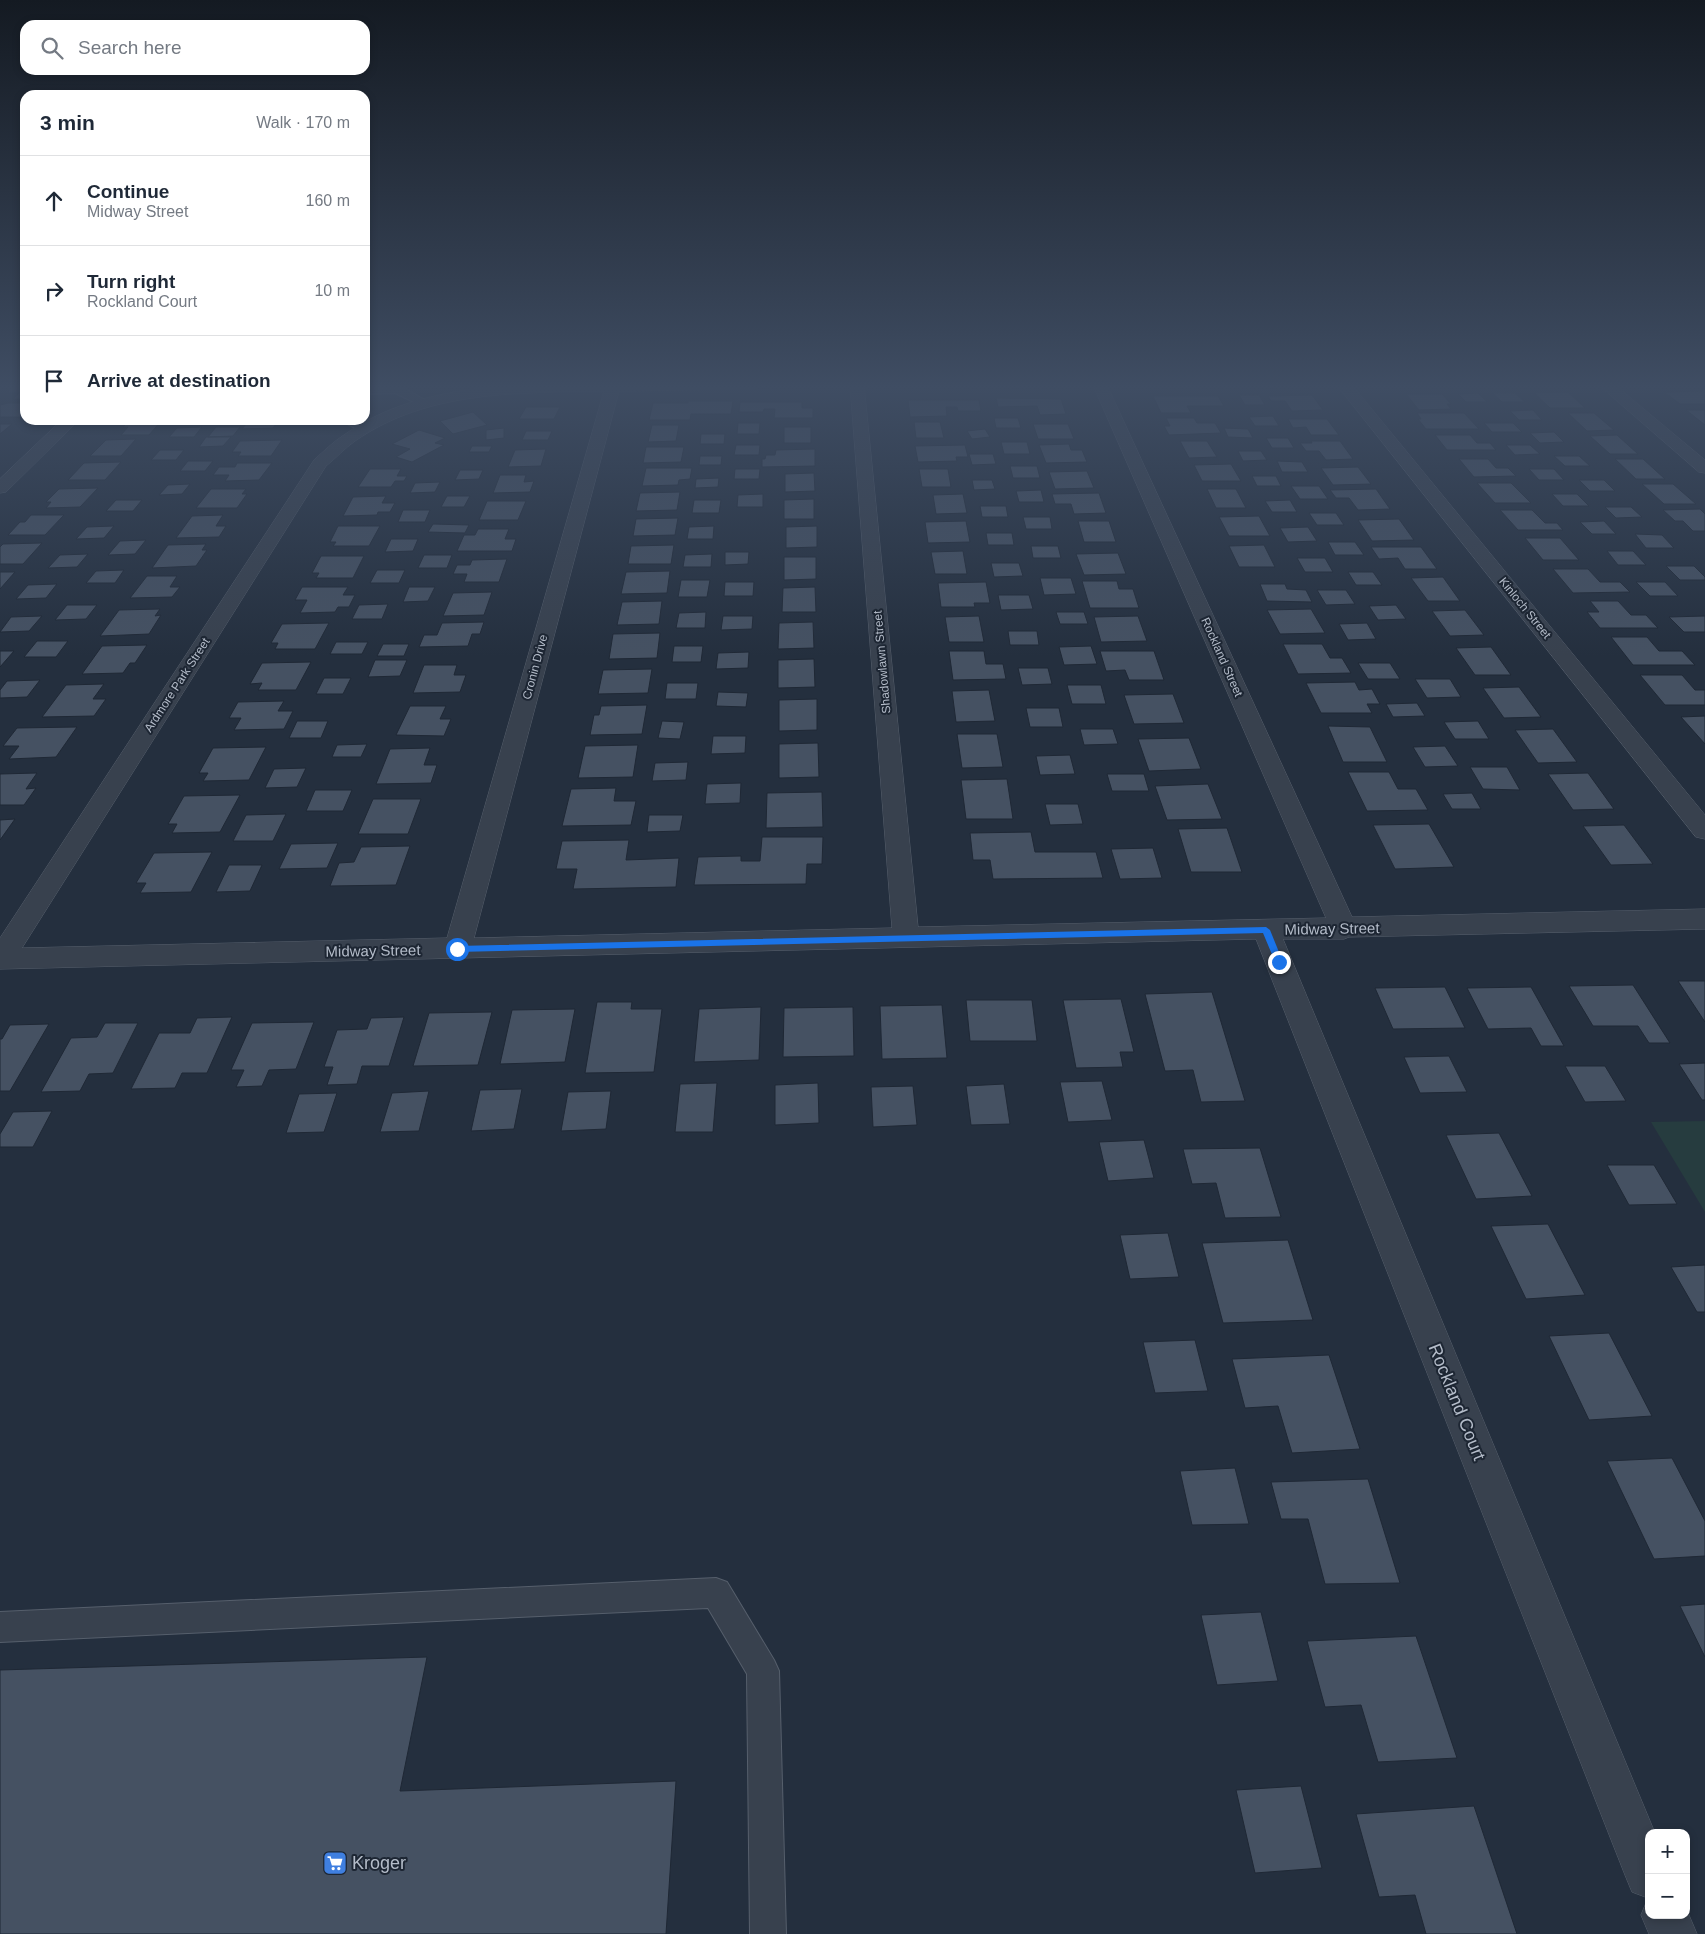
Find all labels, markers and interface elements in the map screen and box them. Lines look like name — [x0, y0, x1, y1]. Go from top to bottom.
search box — [20, 20, 370, 75]
icon: search — [38, 34, 66, 62]
text: Search here — [78, 37, 182, 58]
text: 3 min — [40, 111, 95, 134]
text: Walk · 170 m — [256, 114, 350, 131]
text: Continue — [87, 181, 169, 202]
icon: ahead — [40, 187, 68, 215]
text: 160 m — [306, 192, 350, 209]
text: Midway Street — [87, 203, 188, 220]
text: Turn right — [87, 271, 175, 292]
icon: right — [40, 277, 68, 305]
text: 10 m — [314, 282, 350, 299]
text: Rockland Court — [87, 293, 197, 310]
icon: arrive — [40, 367, 68, 395]
text: Arrive at destination — [87, 370, 271, 391]
street label: Kinloch Street — [1496, 575, 1554, 642]
street label: Shadowlawn Street — [870, 609, 893, 714]
street label: Rockland Street — [1198, 615, 1246, 699]
street label: Cronin Drive — [520, 633, 550, 701]
street label: Ardmore Park Street — [141, 635, 213, 735]
street label: Midway Street — [1284, 919, 1380, 938]
route start — [446, 938, 469, 961]
street label: Midway Street — [325, 941, 421, 960]
route end — [1268, 951, 1291, 974]
street label: Rockland Court — [1424, 1341, 1490, 1463]
map controls — [1645, 1829, 1690, 1919]
button: + — [1645, 1829, 1690, 1874]
supermarket icon: Kroger — [322, 1850, 348, 1876]
place label: Kroger — [352, 1853, 406, 1873]
button: − — [1645, 1874, 1690, 1919]

